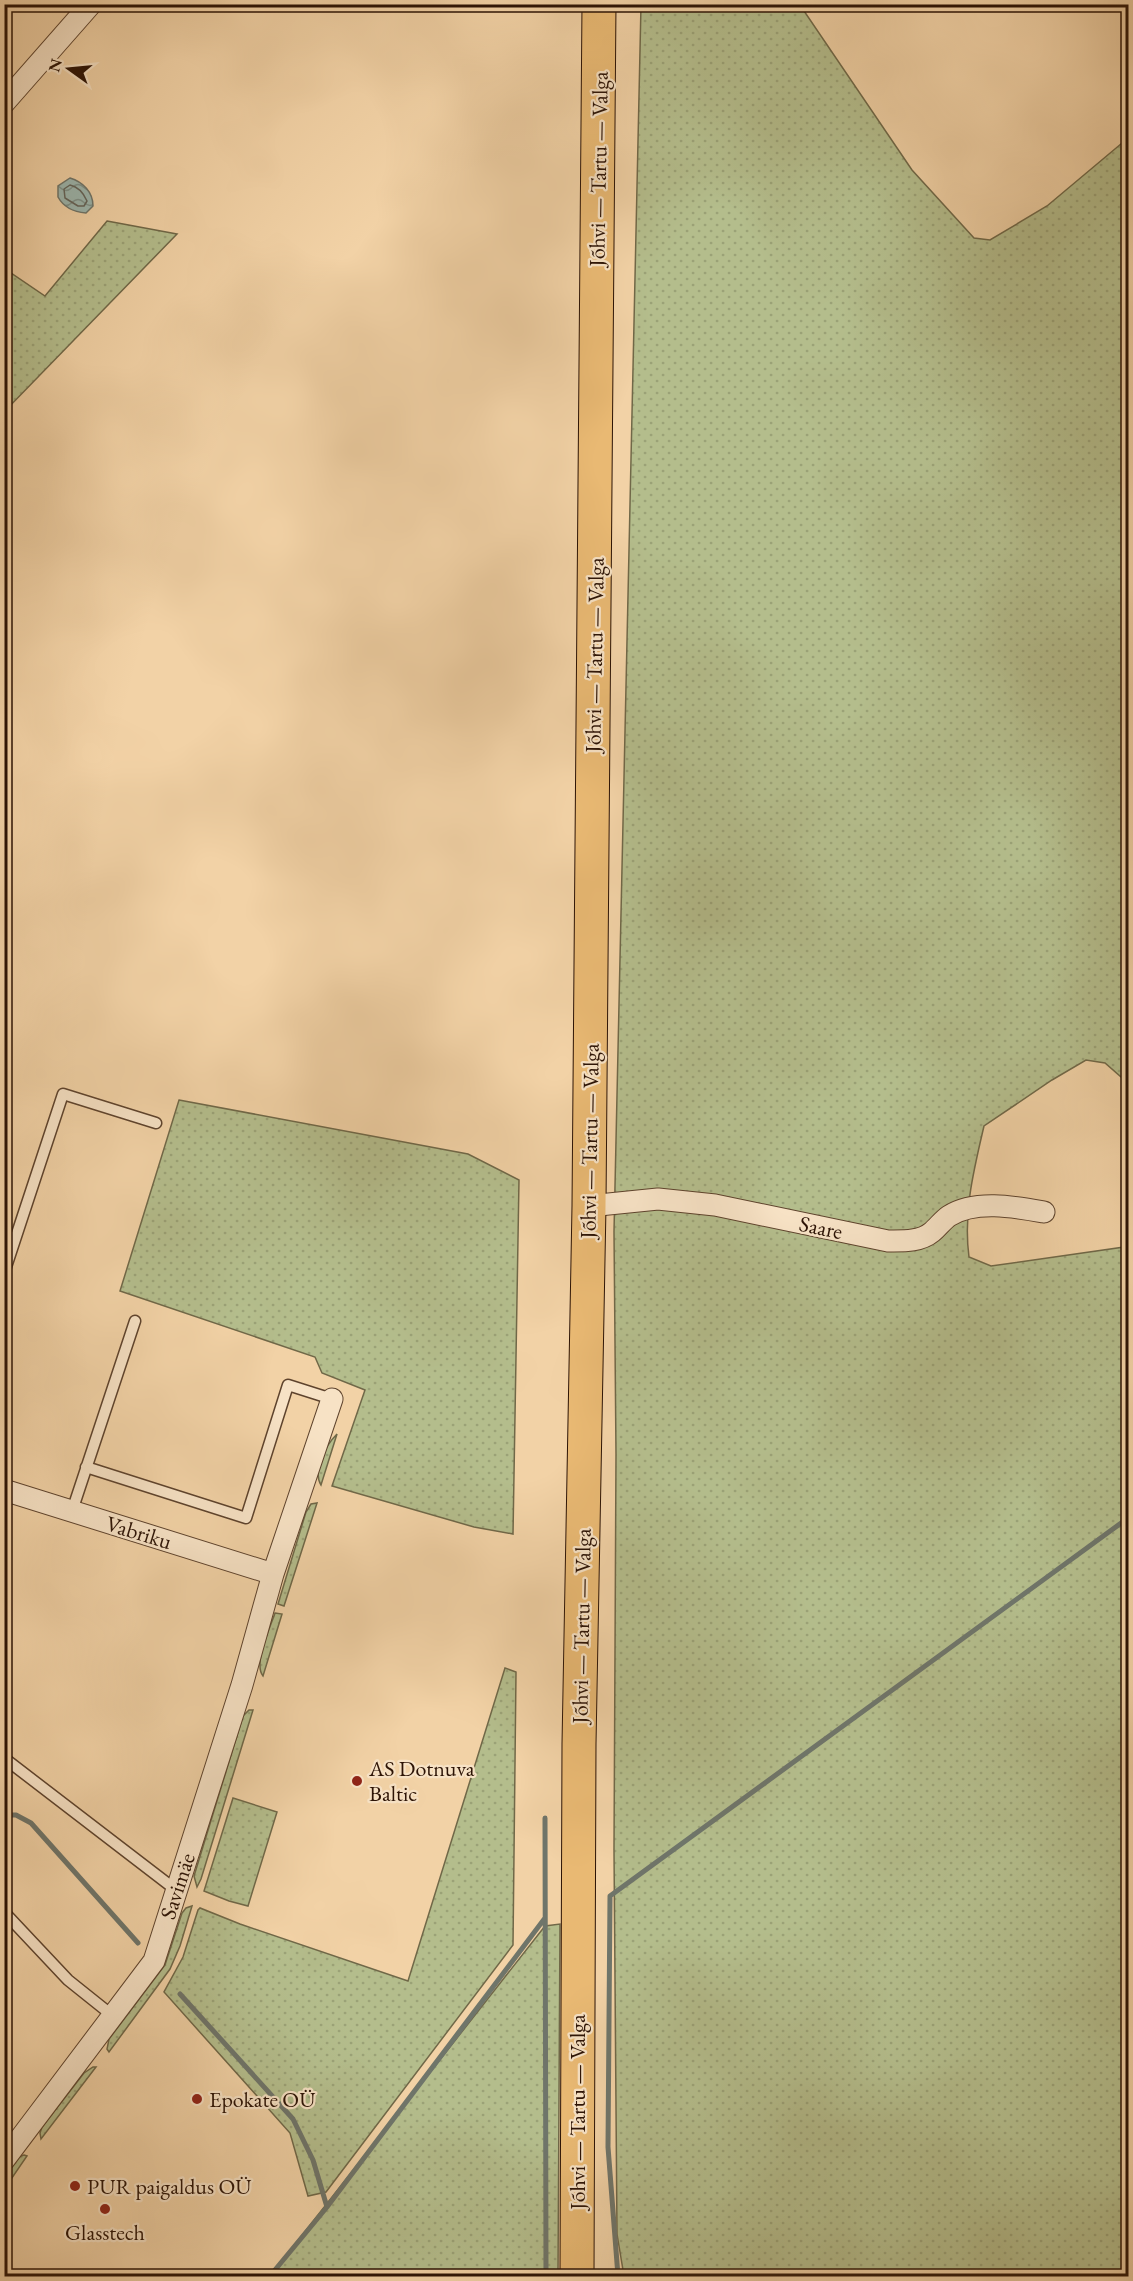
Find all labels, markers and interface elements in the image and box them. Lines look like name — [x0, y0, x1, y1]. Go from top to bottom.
north arrow — [39, 39, 99, 99]
text: N — [43, 56, 67, 74]
street label: Jõhvi — Tartu — Valga — [582, 71, 615, 269]
street label: Jõhvi — Tartu — Valga — [578, 557, 611, 755]
street label: Jõhvi — Tartu — Valga — [573, 1043, 606, 1241]
street label: Saare — [796, 1209, 846, 1246]
street label: Vabriku — [102, 1509, 176, 1556]
street label: Jõhvi — Tartu — Valga — [565, 1528, 598, 1726]
place label: AS Dotnuva Baltic — [368, 1754, 475, 1808]
marker: AS Dotnuva Baltic — [350, 1774, 364, 1788]
street label: Savimäe — [153, 1849, 202, 1923]
street label: Jõhvi — Tartu — Valga — [563, 2014, 592, 2212]
place label: Epokate OÜ — [209, 2085, 316, 2114]
marker: Epokate OÜ — [190, 2092, 204, 2106]
place label: PUR paigaldus OÜ — [87, 2172, 252, 2201]
marker: PUR paigaldus OÜ — [68, 2179, 82, 2193]
marker: Glasstech — [98, 2202, 112, 2216]
place label: Glasstech — [65, 2218, 145, 2247]

